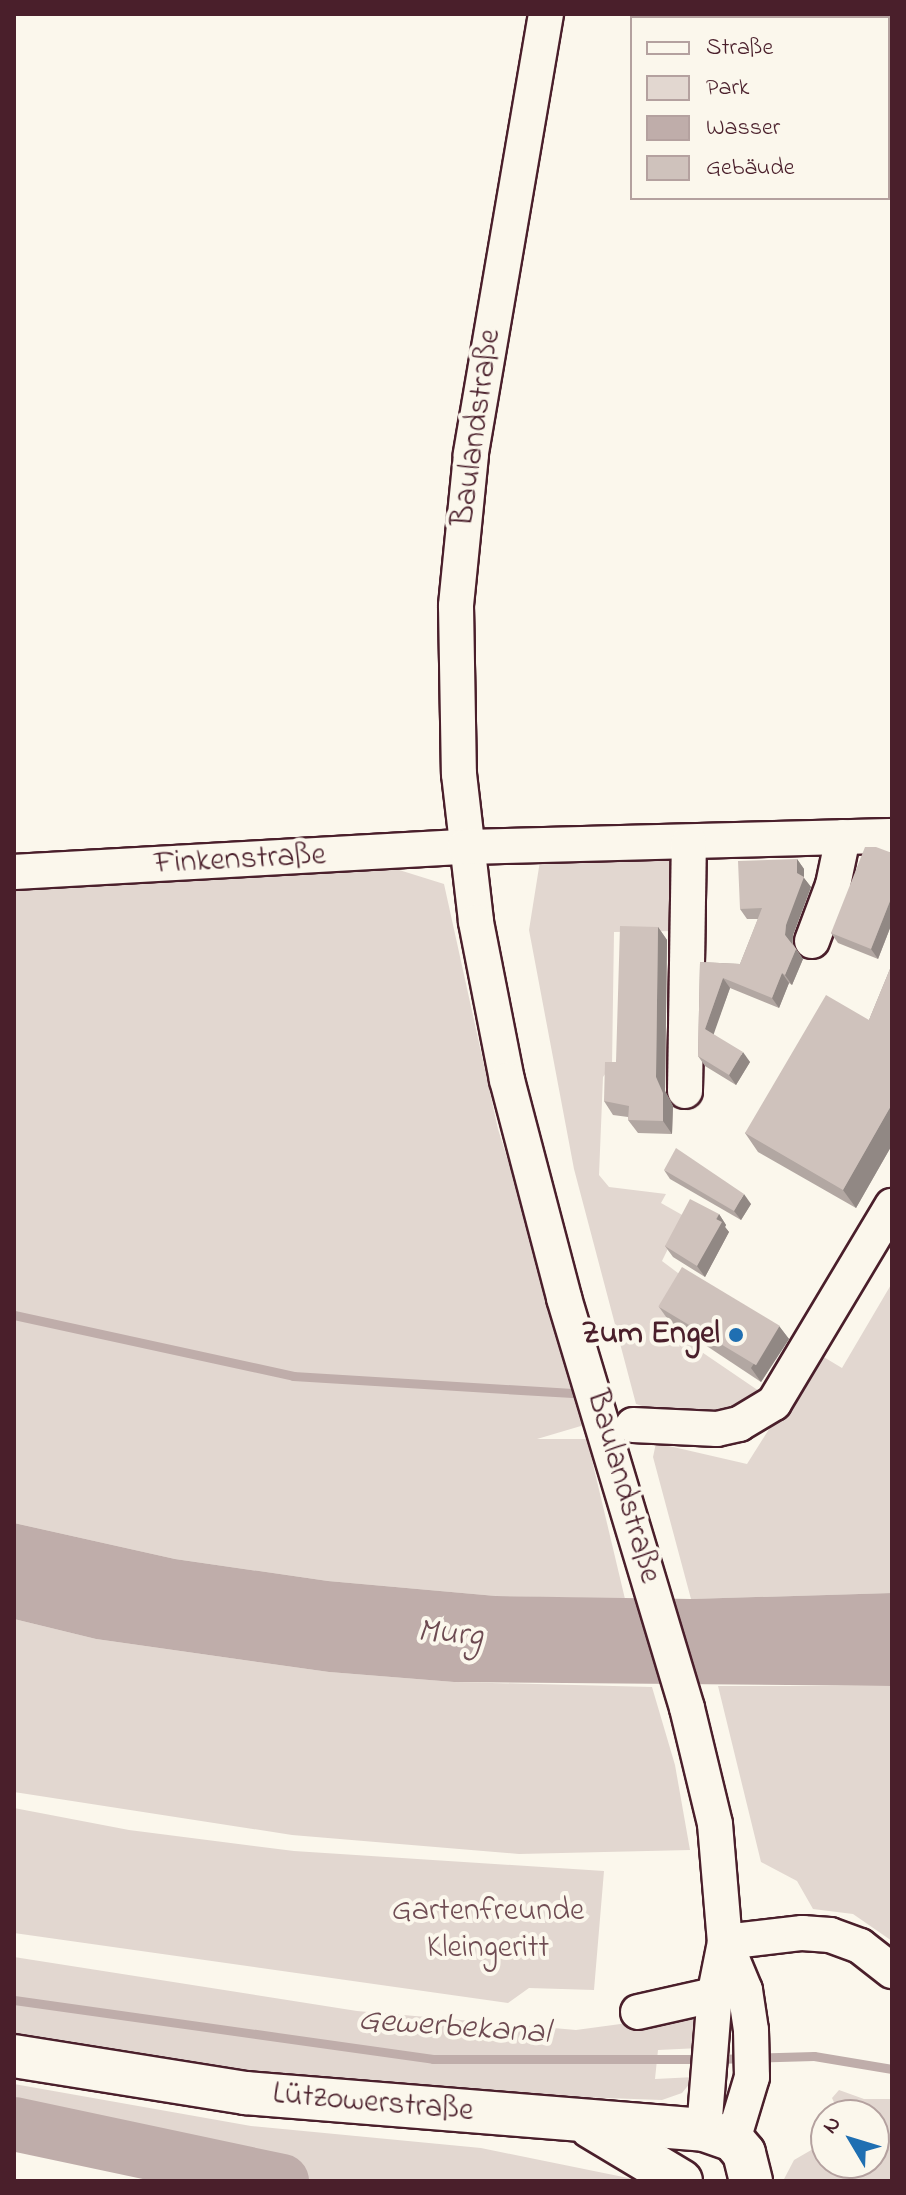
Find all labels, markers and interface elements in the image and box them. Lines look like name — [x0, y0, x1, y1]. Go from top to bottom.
legend — [630, 16, 890, 200]
text: Straße — [706, 31, 773, 66]
text: Park — [706, 71, 749, 106]
text: Wasser — [706, 111, 780, 146]
text: Gebäude — [706, 151, 795, 186]
street label: Baulandstraße — [445, 327, 511, 529]
street label: Finkenstraße — [153, 837, 327, 885]
place label: Zum Engel — [582, 1316, 720, 1354]
marker: Zum Engel — [727, 1326, 745, 1344]
street label: Baulandstraße — [576, 1386, 668, 1588]
water label: Murg — [416, 1612, 484, 1658]
park label: Gartenfreunde Kleingeritt — [392, 1894, 584, 1969]
water label: Gewerbekanal — [357, 2001, 551, 2055]
street label: Lützowerstraße — [271, 2076, 475, 2132]
north arrow — [810, 2099, 890, 2179]
text: N — [815, 2110, 850, 2141]

